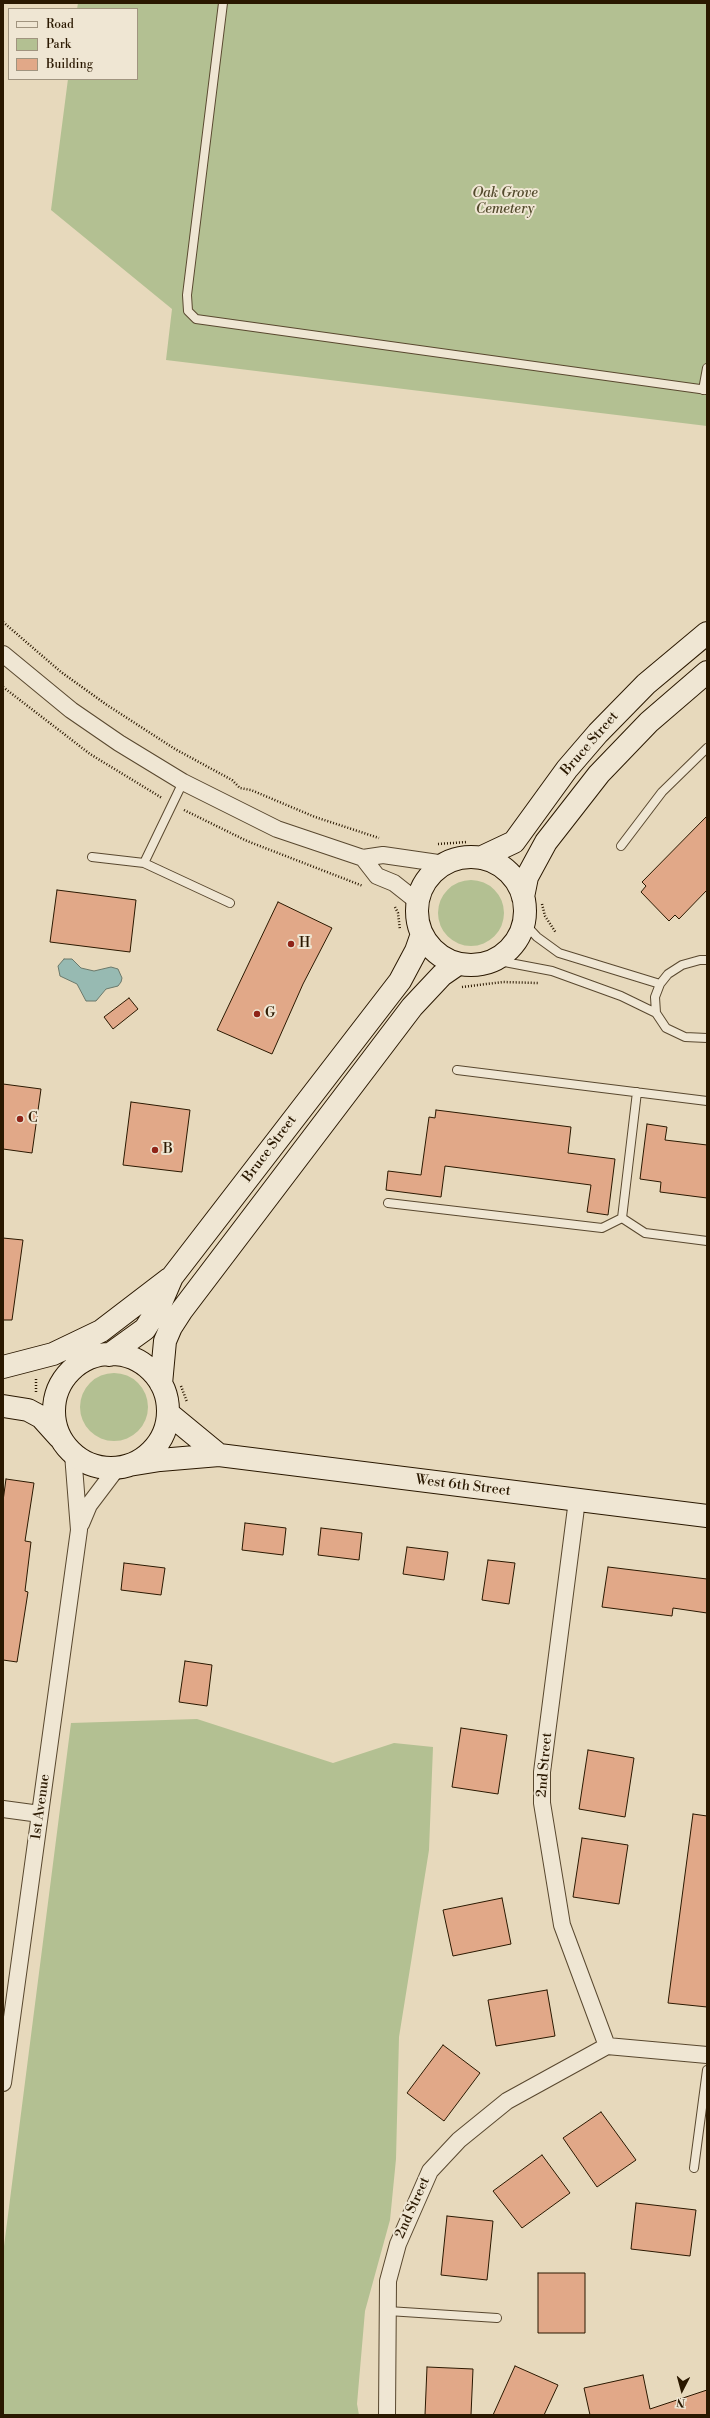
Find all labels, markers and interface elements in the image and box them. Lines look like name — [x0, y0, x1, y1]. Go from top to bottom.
legend — [8, 8, 138, 80]
text: Road — [46, 17, 74, 32]
text: Park — [46, 37, 71, 52]
text: Building — [46, 57, 93, 72]
park label: Oak Grove Cemetery — [472, 186, 538, 218]
street label: Bruce Street — [558, 709, 622, 779]
place label: H — [299, 936, 310, 952]
marker: H — [286, 939, 296, 949]
place label: G — [265, 1006, 275, 1022]
marker: G — [252, 1009, 262, 1019]
place label: C — [28, 1111, 38, 1127]
street label: Bruce Street — [239, 1112, 301, 1186]
marker: C — [15, 1114, 25, 1124]
place label: B — [163, 1142, 173, 1158]
marker: B — [150, 1145, 160, 1155]
street label: West 6th Street — [414, 1472, 512, 1500]
street label: 2nd Street — [534, 1732, 556, 1798]
street label: 1st Avenue — [28, 1773, 54, 1841]
street label: 2nd Street — [392, 2175, 434, 2241]
north arrow — [662, 2370, 702, 2410]
text: N — [676, 2395, 686, 2409]

